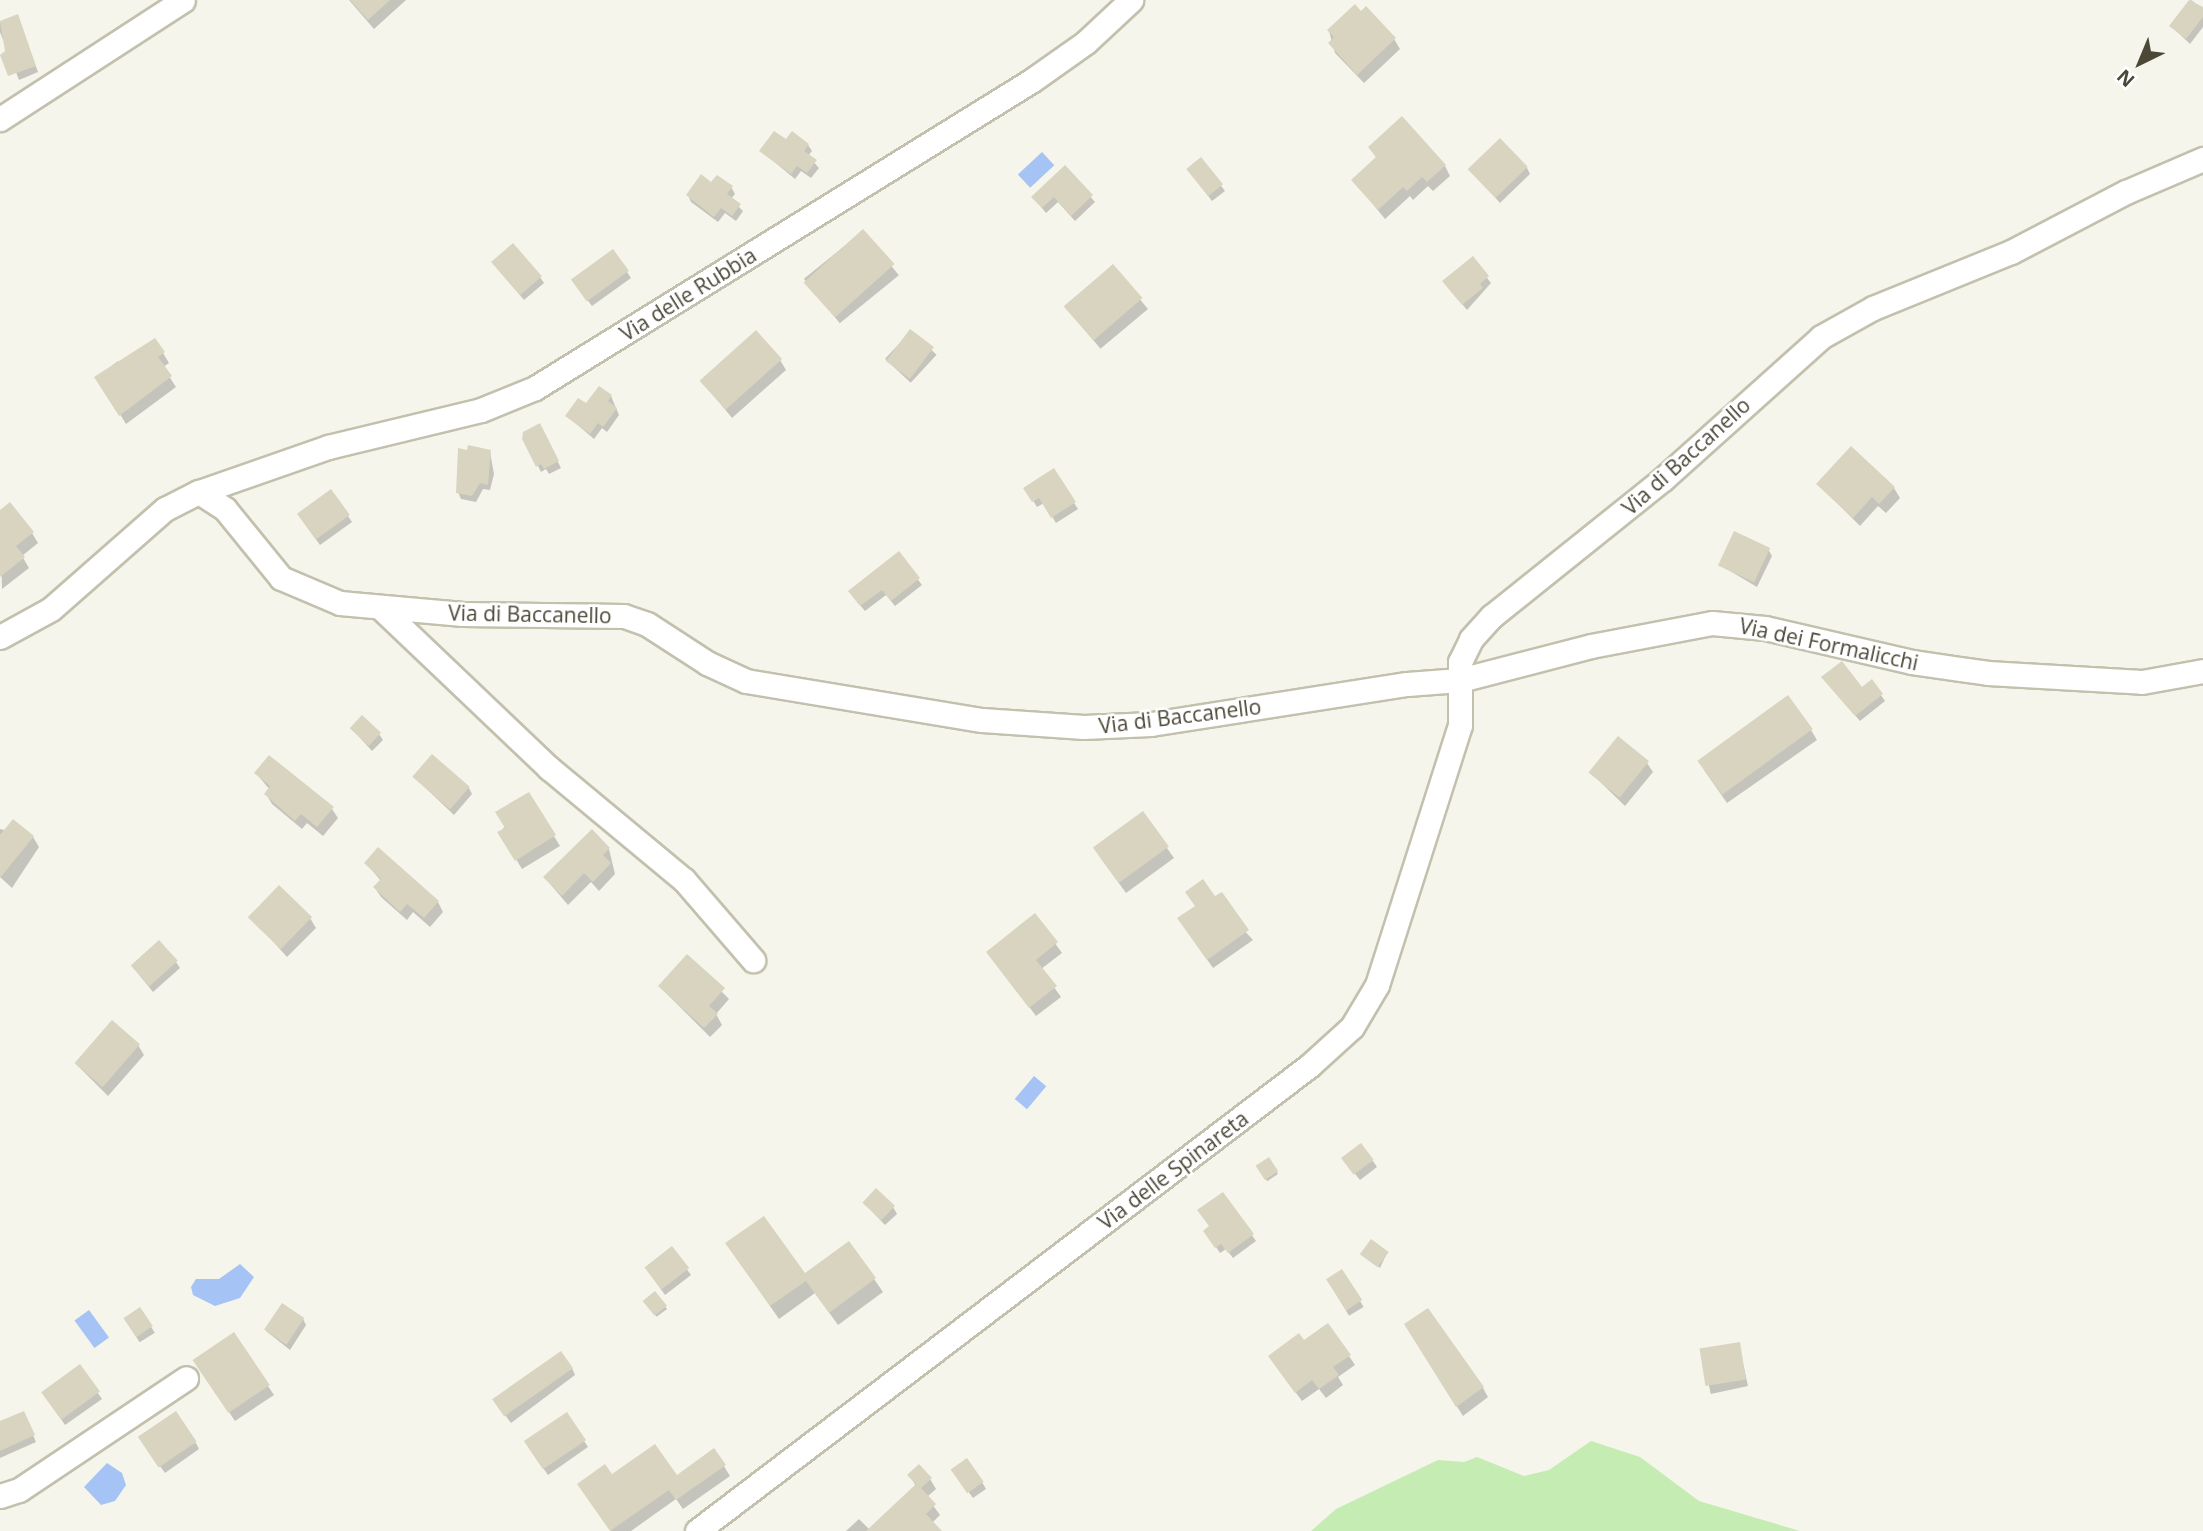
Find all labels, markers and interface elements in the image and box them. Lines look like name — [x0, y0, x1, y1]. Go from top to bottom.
north arrow — [2105, 28, 2175, 98]
text: N — [2111, 64, 2140, 93]
street label: Via delle Rubbia — [615, 242, 761, 346]
street label: Via di Baccanello — [1617, 392, 1755, 520]
street label: Via di Baccanello — [448, 600, 612, 628]
street label: Via dei Formalicchi — [1737, 613, 1921, 675]
street label: Via di Baccanello — [1097, 694, 1263, 738]
street label: Via delle Spinareta — [1093, 1105, 1253, 1235]

